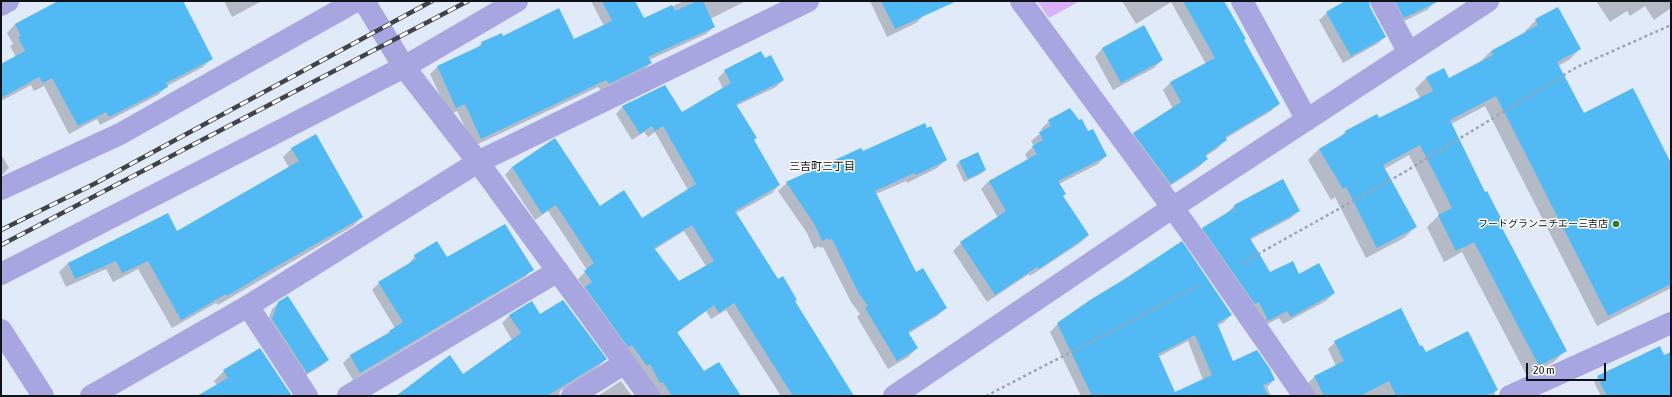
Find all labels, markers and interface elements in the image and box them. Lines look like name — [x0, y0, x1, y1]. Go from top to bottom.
district label: 三吉町三丁目 — [789, 160, 855, 174]
place label: フードグランニチエー三吉店 — [1478, 218, 1608, 230]
marker: フードグランニチエー三吉店 — [1611, 219, 1621, 229]
scale bar — [1528, 355, 1608, 381]
text: 20 m — [1533, 363, 1555, 377]

